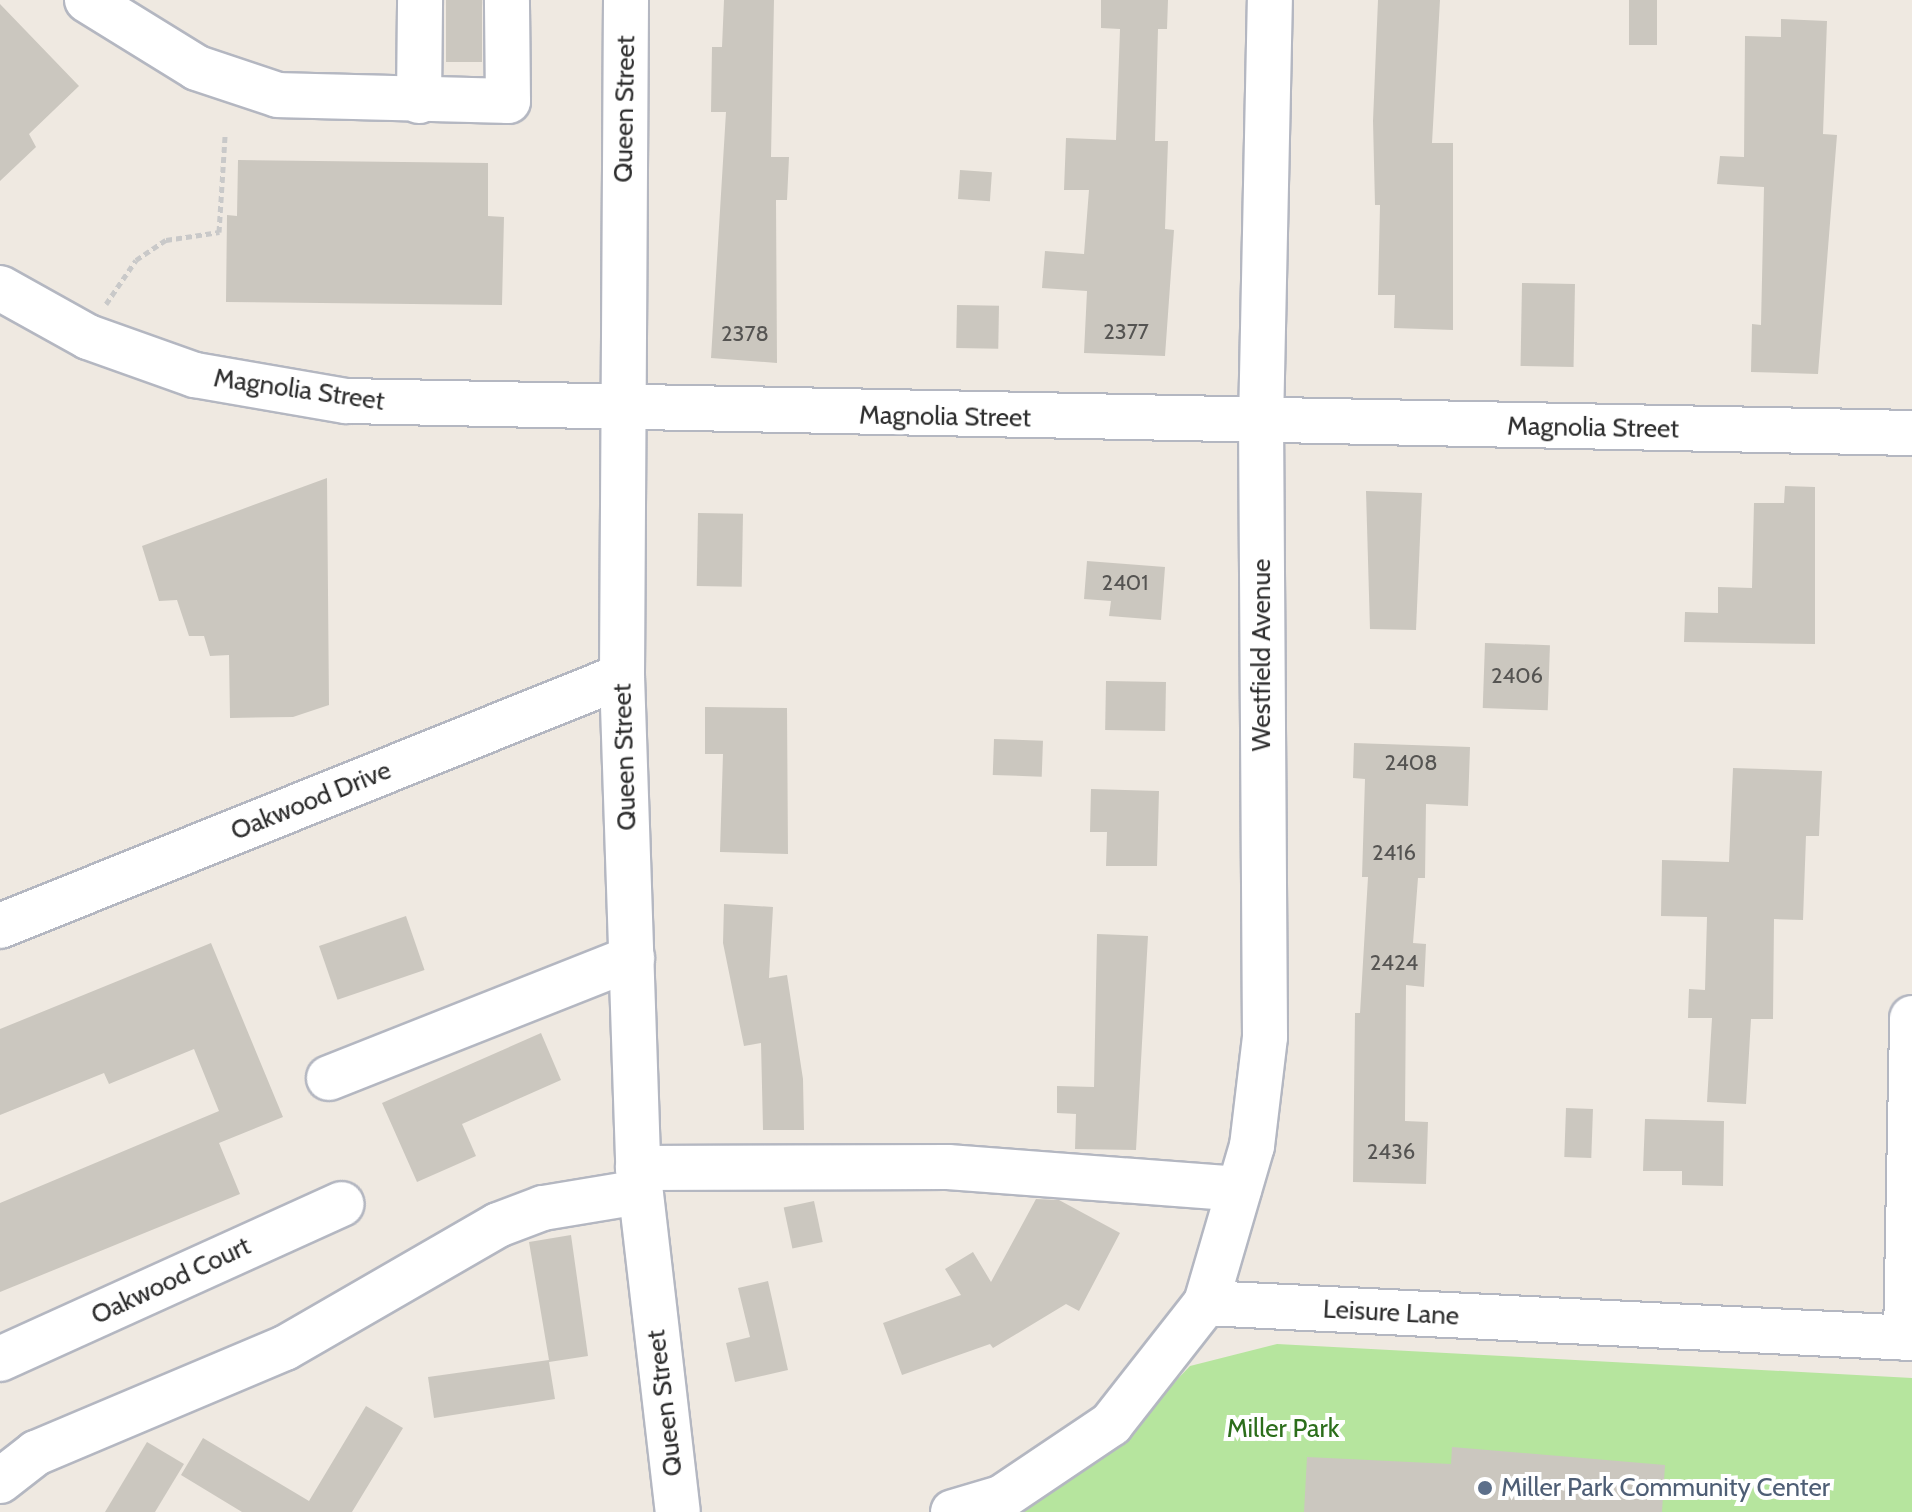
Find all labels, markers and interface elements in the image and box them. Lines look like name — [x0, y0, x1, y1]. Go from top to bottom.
street label: Queen Street — [608, 35, 642, 183]
house number: 2377 — [1103, 319, 1149, 345]
house number: 2378 — [721, 321, 769, 347]
street label: Magnolia Street — [212, 363, 386, 417]
street label: Magnolia Street — [859, 400, 1031, 434]
street label: Magnolia Street — [1507, 411, 1679, 445]
street label: Westfield Avenue — [1246, 559, 1278, 751]
house number: 2401 — [1102, 570, 1148, 596]
house number: 2406 — [1491, 663, 1543, 689]
street label: Queen Street — [607, 683, 643, 831]
house number: 2408 — [1385, 750, 1437, 776]
street label: Oakwood Drive — [226, 755, 396, 847]
house number: 2416 — [1372, 840, 1416, 866]
house number: 2424 — [1370, 950, 1418, 976]
house number: 2436 — [1367, 1139, 1415, 1165]
street label: Oakwood Court — [86, 1231, 256, 1331]
street label: Leisure Lane — [1322, 1294, 1460, 1332]
street label: Queen Street — [641, 1328, 689, 1478]
park label: Miller Park — [1227, 1413, 1339, 1445]
place label: Miller Park Community Center — [1501, 1472, 1830, 1504]
marker: Miller Park Community Center — [1476, 1479, 1494, 1497]

